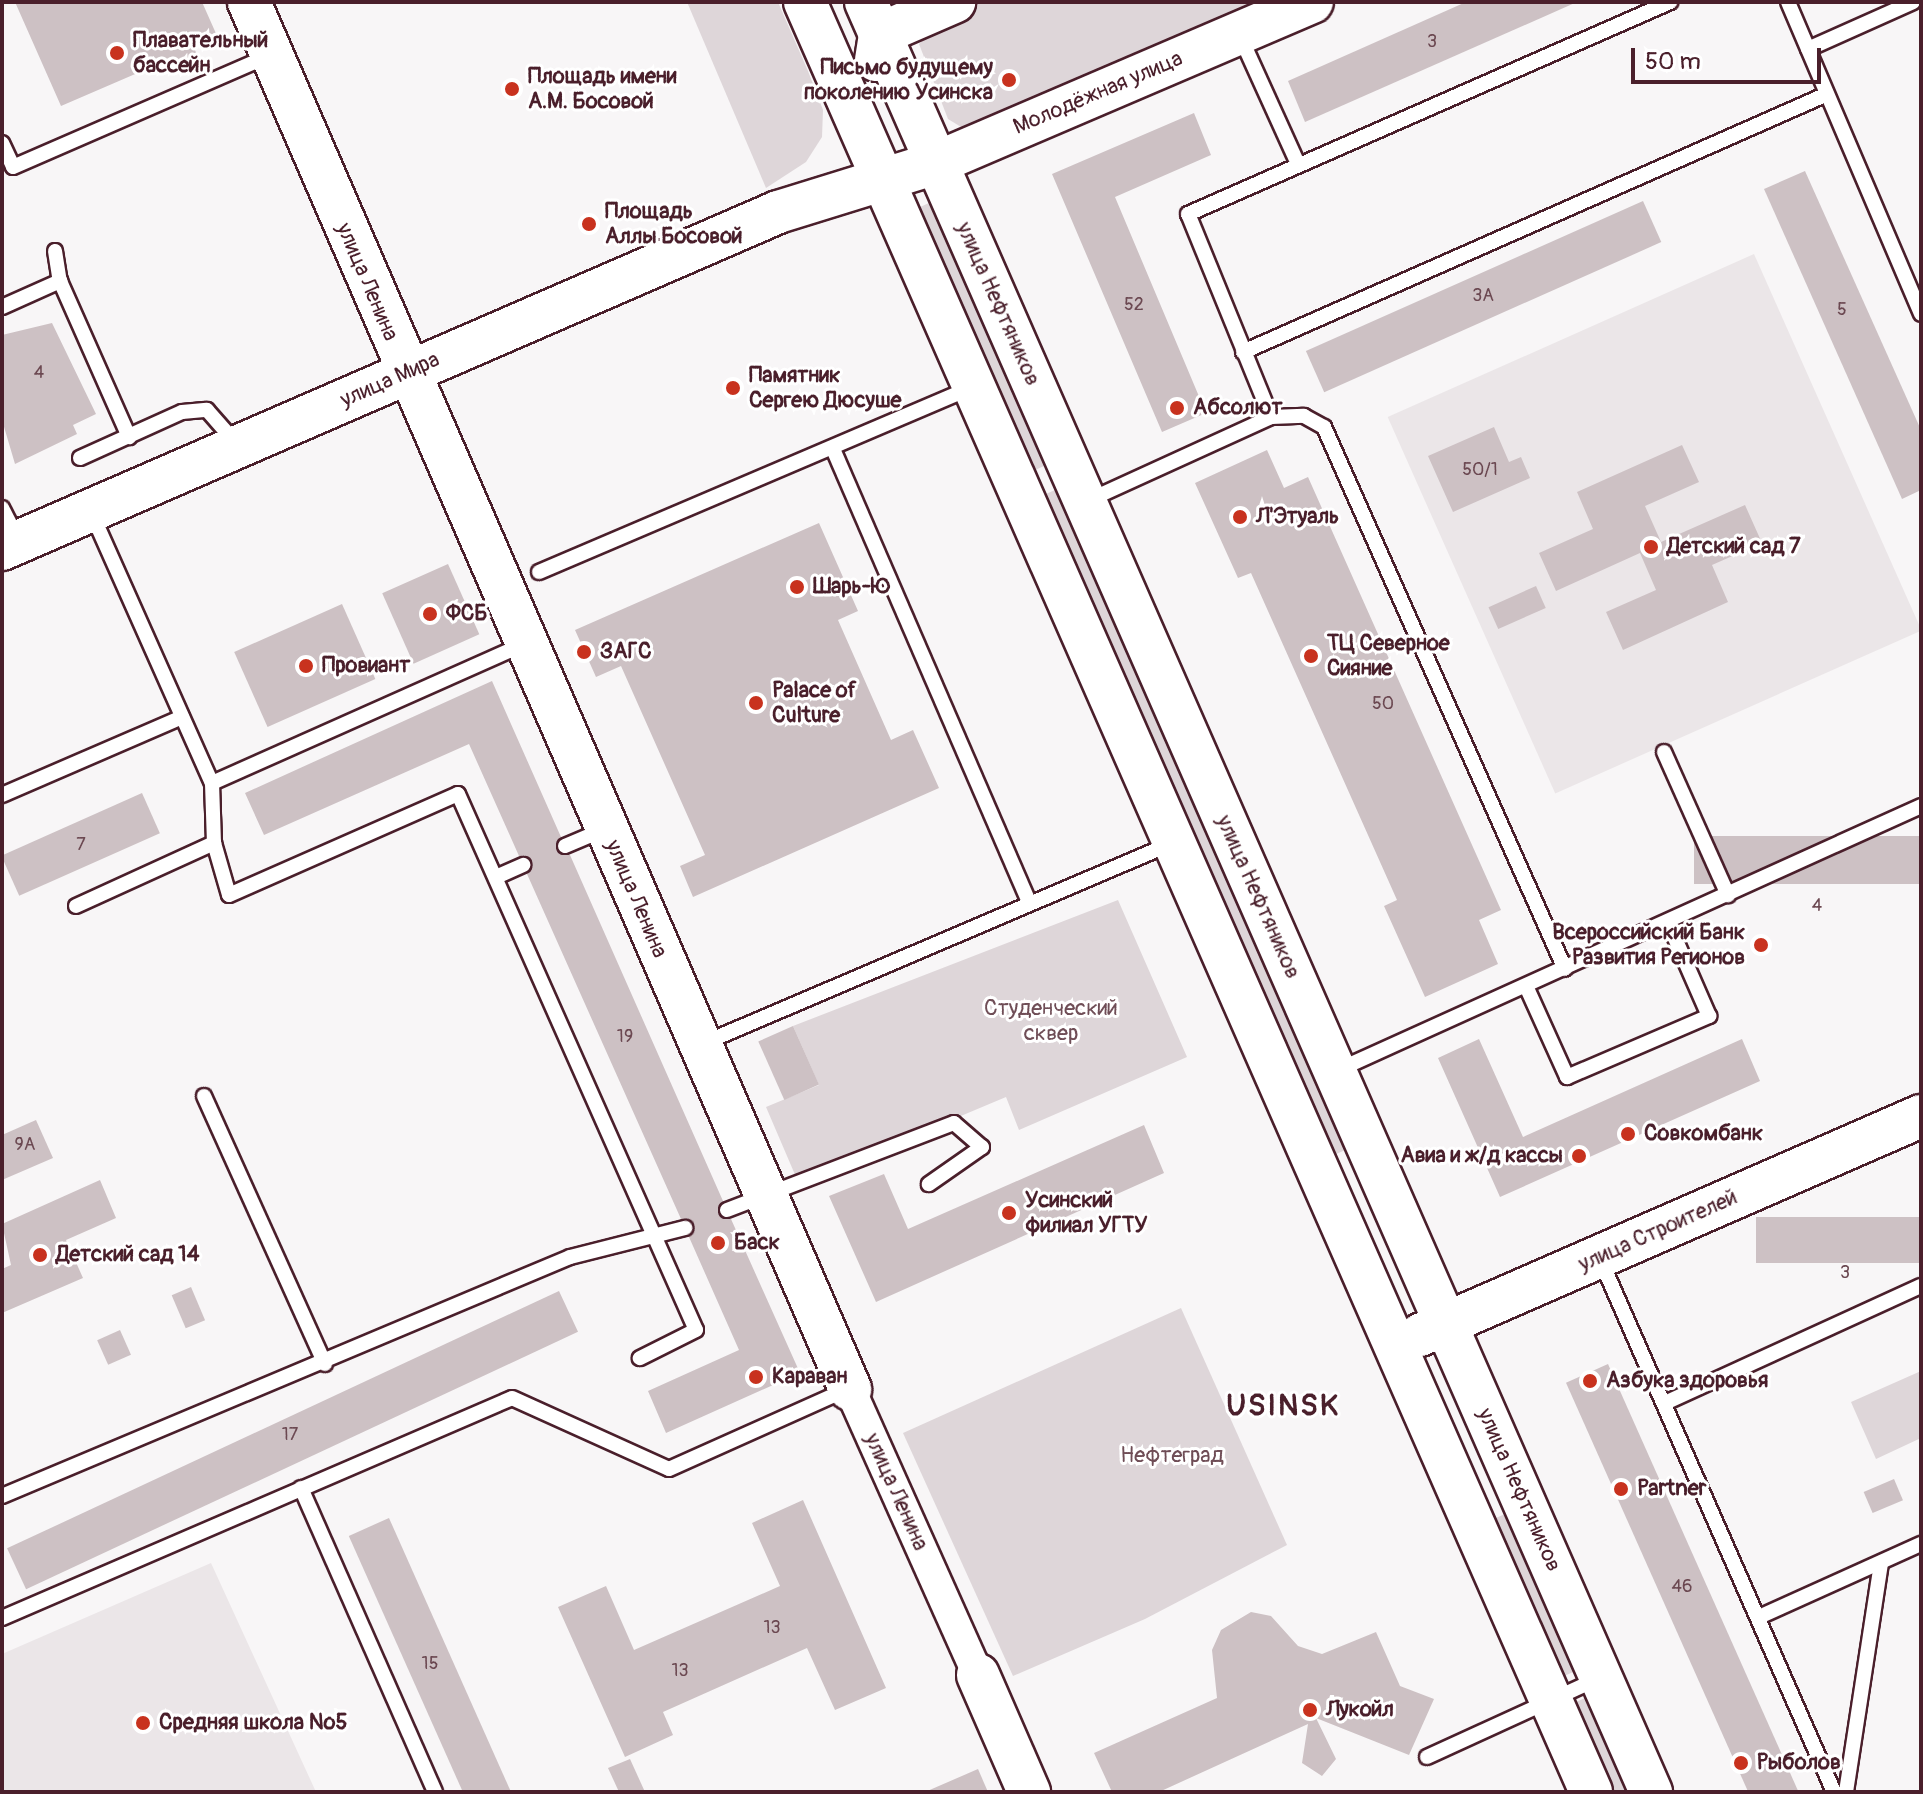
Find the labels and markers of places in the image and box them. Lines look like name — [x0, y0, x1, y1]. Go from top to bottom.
place label: Плавательный бассейн — [133, 27, 268, 78]
marker: Плавательный бассейн — [108, 44, 126, 62]
place label: Письмо будущему поколению Усинска — [804, 54, 993, 106]
place label: Площадь имени А.М. Босовой — [528, 63, 677, 114]
marker: Письмо будущему поколению Усинска — [1000, 71, 1018, 89]
marker: Площадь имени А.М. Босовой — [503, 80, 521, 98]
place label: Площадь Аллы Босовой — [605, 198, 743, 250]
marker: Площадь Аллы Босовой — [580, 215, 598, 233]
place label: Памятник Сергею Дюсуше — [749, 362, 901, 414]
marker: Памятник Сергею Дюсуше — [724, 379, 742, 397]
place label: Абсолют — [1193, 395, 1283, 421]
marker: Абсолют — [1168, 399, 1186, 417]
place label: Л'Этуаль — [1256, 504, 1339, 530]
marker: Л'Этуаль — [1231, 508, 1249, 526]
place label: Детский сад 7 — [1667, 534, 1801, 560]
marker: Детский сад 7 — [1642, 538, 1660, 556]
place label: Шарь-Ю — [813, 574, 890, 600]
marker: Шарь-Ю — [788, 578, 806, 596]
place label: ФСБ — [446, 601, 488, 627]
marker: ФСБ — [421, 605, 439, 623]
place label: ТЦ Северное Сияние — [1327, 630, 1450, 682]
place label: ЗАГС — [600, 639, 652, 665]
marker: ЗАГС — [575, 643, 593, 661]
marker: ТЦ Северное Сияние — [1302, 647, 1320, 665]
place label: Провиант — [322, 653, 410, 679]
marker: Провиант — [297, 657, 315, 675]
place label: Palace of Culture — [772, 677, 857, 728]
marker: Palace of Culture — [747, 694, 765, 712]
place label: Всероссийский Банк Развития Регионов — [1552, 919, 1745, 970]
marker: Всероссийский Банк Развития Регионов — [1752, 936, 1770, 954]
place label: Совкомбанк — [1644, 1121, 1763, 1147]
marker: Совкомбанк — [1619, 1125, 1637, 1143]
place label: Авиа и ж/д кассы — [1401, 1143, 1563, 1169]
marker: Авиа и ж/д кассы — [1570, 1147, 1588, 1165]
place label: Усинский филиал УГТУ — [1025, 1187, 1147, 1238]
marker: Усинский филиал УГТУ — [1000, 1204, 1018, 1222]
place label: Баск — [734, 1230, 780, 1256]
marker: Баск — [709, 1234, 727, 1252]
place label: Детский сад 14 — [56, 1242, 199, 1268]
marker: Детский сад 14 — [31, 1246, 49, 1264]
place label: Караван — [772, 1364, 848, 1390]
marker: Караван — [747, 1368, 765, 1386]
place label: Азбука здоровья — [1606, 1368, 1768, 1394]
marker: Азбука здоровья — [1581, 1372, 1599, 1390]
place label: Partner — [1637, 1476, 1706, 1502]
marker: Partner — [1612, 1480, 1630, 1498]
place label: Лукойл — [1326, 1697, 1394, 1723]
marker: Лукойл — [1301, 1701, 1319, 1719]
place label: Средняя школа №5 — [159, 1710, 347, 1736]
marker: Средняя школа №5 — [134, 1714, 152, 1732]
place label: Рыболов — [1757, 1750, 1841, 1776]
marker: Рыболов — [1732, 1754, 1750, 1772]

